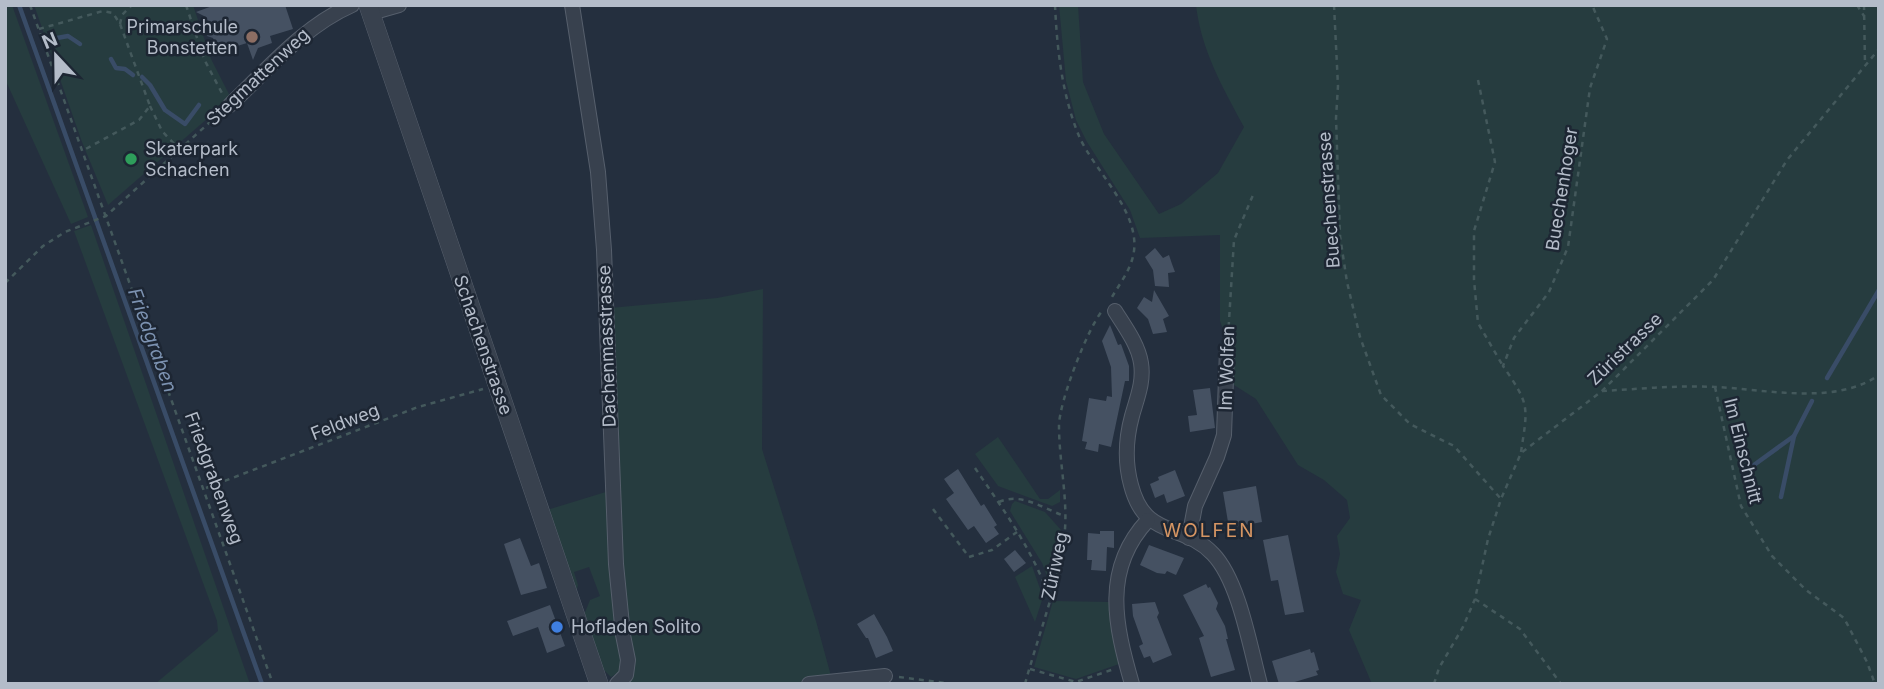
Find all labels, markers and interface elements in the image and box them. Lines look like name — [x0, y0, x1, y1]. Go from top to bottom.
place label: Primarschule Bonstetten — [127, 16, 238, 58]
north arrow — [21, 21, 91, 91]
street label: Stegmattenweg — [202, 24, 313, 130]
text: N — [39, 27, 61, 54]
marker: Primarschule Bonstetten — [244, 29, 260, 45]
street label: Buechenhoger — [1541, 125, 1582, 252]
street label: Buechenstrasse — [1313, 131, 1344, 269]
place label: Skaterpark Schachen — [145, 138, 238, 180]
marker: Skaterpark Schachen — [123, 151, 139, 167]
street label: Dachenmasstrasse — [593, 265, 620, 427]
street label: Schachenstrasse — [450, 272, 517, 417]
water label: Friedgraben — [123, 285, 182, 395]
street label: Züristrasse — [1583, 308, 1666, 389]
street label: Im Wolfen — [1215, 325, 1238, 411]
street label: Im Einschnitt — [1720, 396, 1767, 506]
street label: Feldweg — [308, 399, 382, 444]
street label: Friedgrabenweg — [181, 409, 248, 547]
district label: WOLFEN — [1163, 519, 1255, 542]
street label: Züriweg — [1037, 530, 1072, 602]
place label: Hofladen Solito — [571, 616, 701, 637]
marker: Hofladen Solito — [549, 619, 565, 635]

